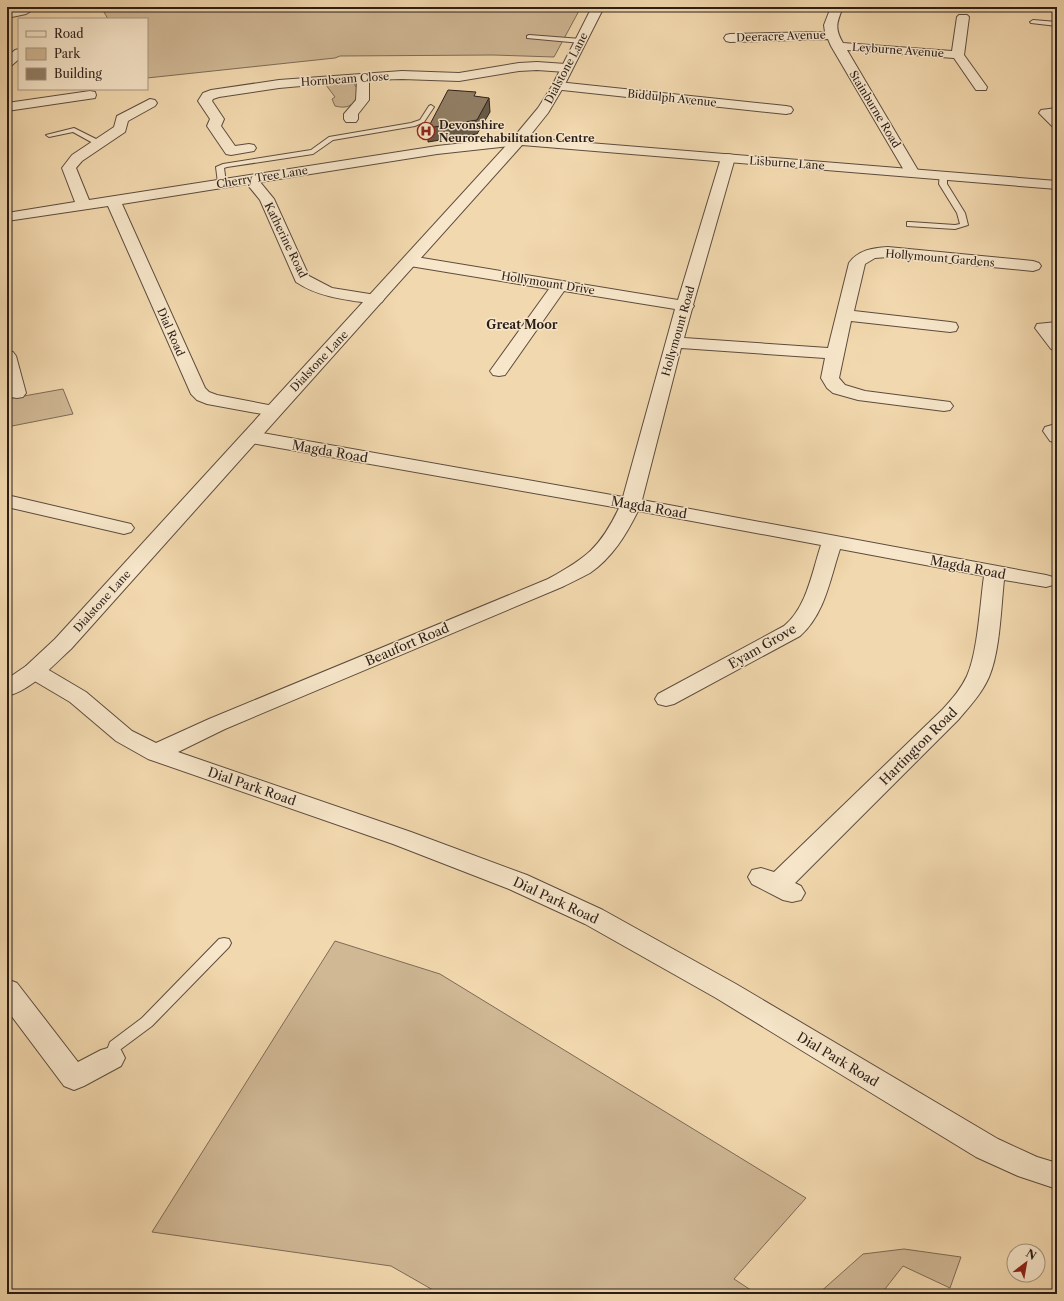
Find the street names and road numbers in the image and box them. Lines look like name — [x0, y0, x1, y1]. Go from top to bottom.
street label: Deeracre Avenue — [736, 27, 826, 45]
street label: Dialstone Lane — [541, 30, 591, 106]
street label: Leyburne Avenue — [852, 40, 944, 60]
street label: Stainburne Road — [846, 68, 904, 150]
street label: Hornbeam Close — [300, 69, 390, 89]
street label: Biddulph Avenue — [627, 86, 717, 110]
street label: Lisburne Lane — [749, 153, 825, 173]
street label: Cherry Tree Lane — [215, 163, 309, 191]
street label: Katherine Road — [262, 200, 310, 280]
street label: Hollymount Gardens — [885, 246, 995, 270]
street label: Hollymount Drive — [500, 269, 596, 297]
street label: Hollymount Road — [658, 284, 698, 378]
street label: Dial Road — [154, 306, 188, 359]
street label: Dialstone Lane — [287, 327, 351, 395]
street label: Magda Road — [291, 436, 369, 466]
street label: Magda Road — [610, 492, 688, 522]
street label: Magda Road — [929, 552, 1007, 582]
street label: Dialstone Lane — [70, 567, 134, 635]
street label: Beaufort Road — [363, 619, 451, 669]
street label: Eyam Grove — [725, 620, 799, 672]
street label: Hartington Road — [876, 704, 960, 788]
street label: Dial Park Road — [206, 763, 298, 809]
street label: Dial Park Road — [511, 873, 601, 927]
street label: Dial Park Road — [794, 1028, 882, 1090]

